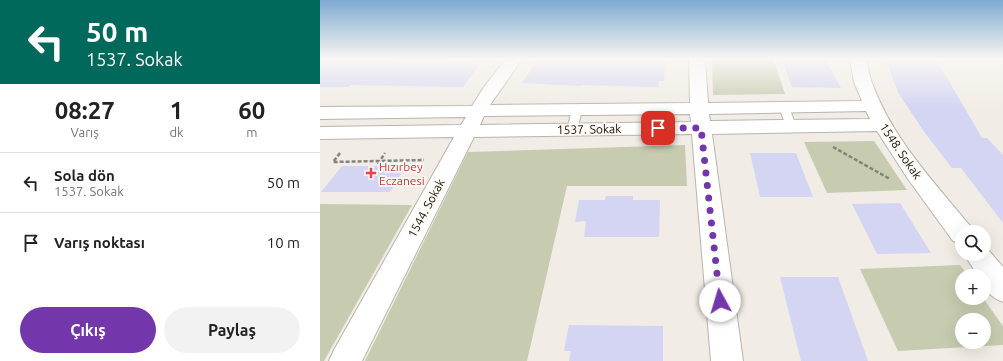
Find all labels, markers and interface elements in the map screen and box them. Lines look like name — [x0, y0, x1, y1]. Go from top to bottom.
icon: left — [20, 16, 72, 68]
text: 50 m — [86, 16, 148, 47]
text: 1537. Sokak — [86, 49, 183, 69]
text: 08:27 — [55, 97, 115, 124]
text: 1 — [170, 97, 183, 124]
text: 60 — [238, 97, 265, 124]
pin — [641, 111, 675, 145]
icon: arrive — [647, 117, 669, 139]
street label: 1548. Sokak — [878, 121, 924, 181]
street label: 1537. Sokak — [557, 122, 621, 136]
text: Varış — [70, 125, 99, 139]
text: dk — [169, 125, 184, 139]
text: m — [246, 125, 257, 139]
place label: Hızırbey Eczanesi — [379, 160, 425, 187]
text: Sola dön — [54, 167, 115, 184]
marker: Hızırbey Eczanesi — [366, 168, 376, 178]
icon: left — [20, 172, 42, 194]
text: 50 m — [267, 174, 300, 191]
street label: 1544. Sokak — [405, 177, 447, 239]
text: 1537. Sokak — [54, 184, 124, 198]
map controls — [955, 225, 991, 349]
button: search — [955, 225, 991, 261]
icon: arrive — [20, 232, 42, 254]
text: Varış noktası — [54, 234, 145, 251]
text: 10 m — [267, 234, 300, 251]
button: + — [955, 269, 991, 305]
position arrow — [699, 280, 741, 322]
button: Çıkış — [20, 307, 156, 353]
button: Paylaş — [164, 307, 300, 353]
button: − — [955, 313, 991, 349]

